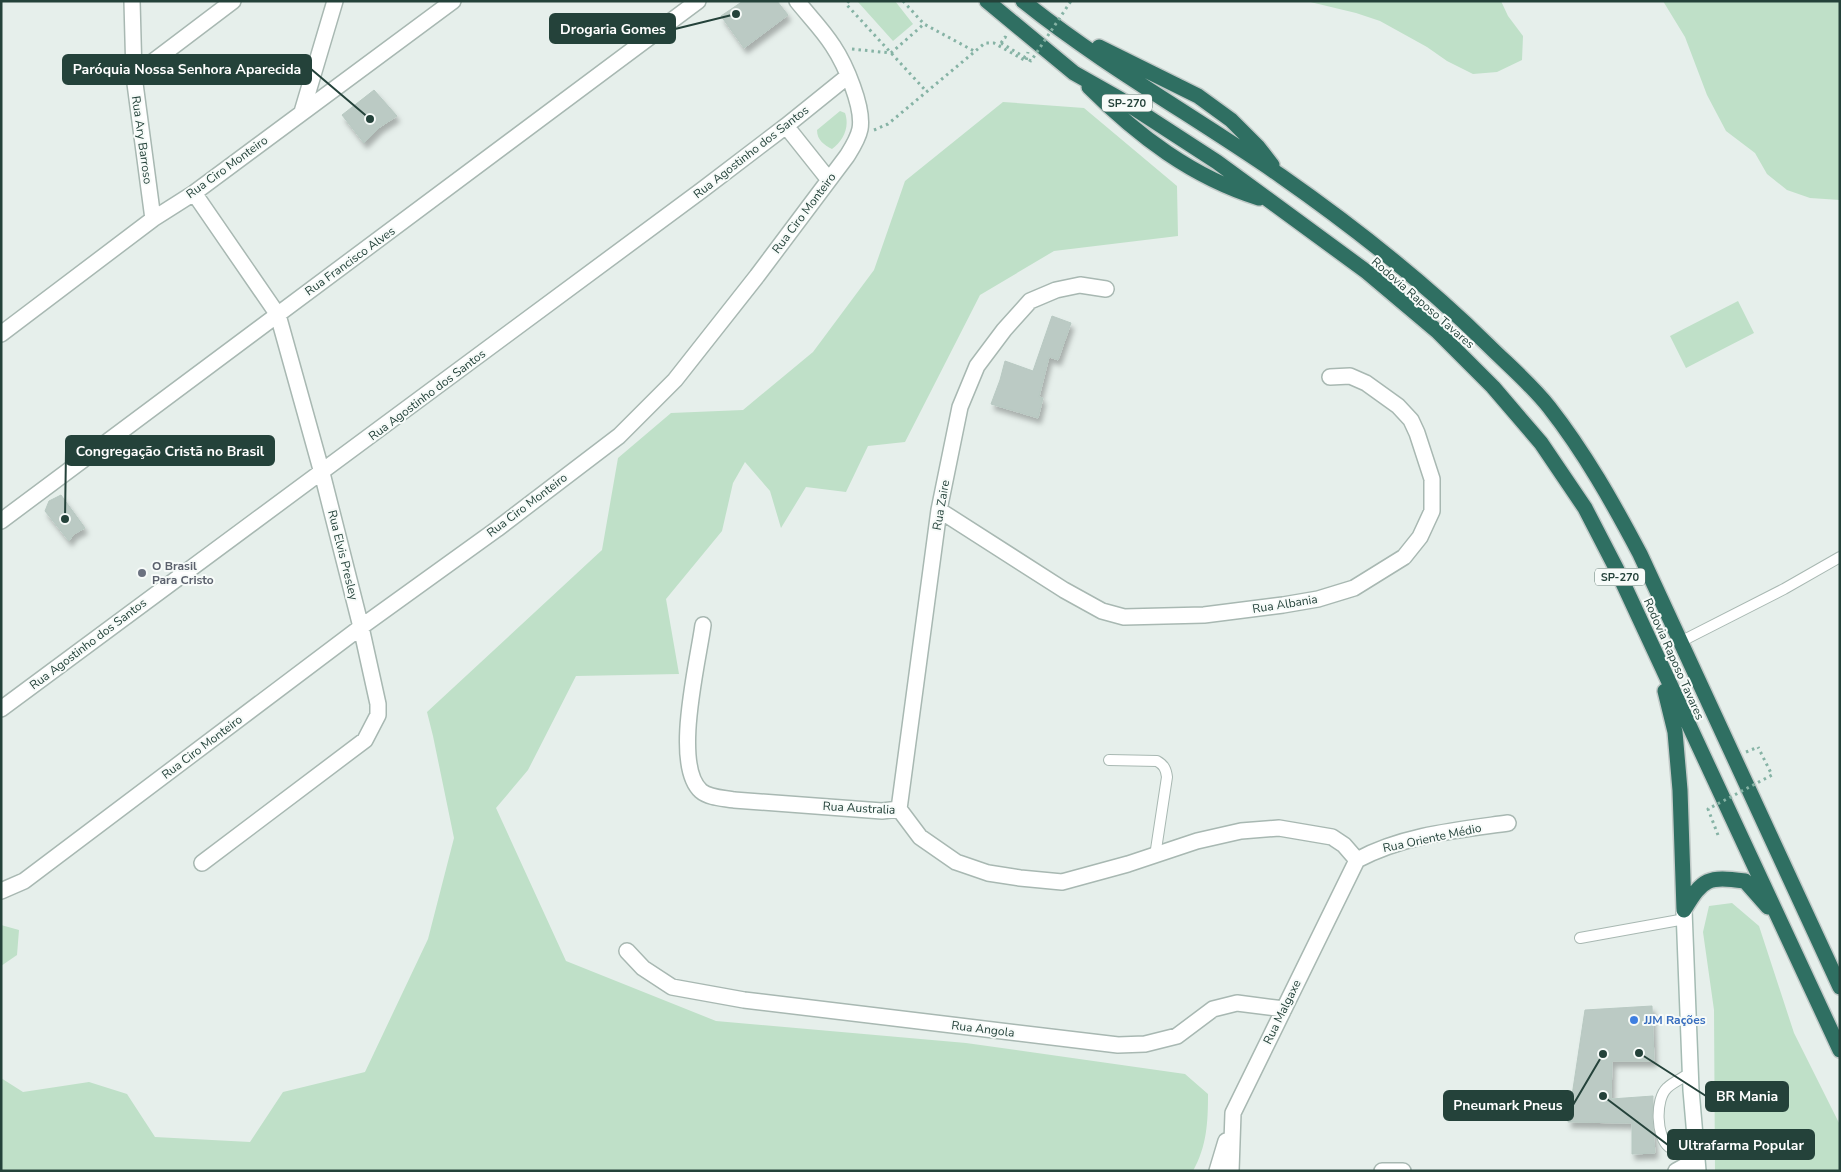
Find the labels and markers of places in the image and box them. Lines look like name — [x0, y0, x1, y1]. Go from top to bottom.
callout: Drogaria Gomes — [550, 14, 675, 43]
callout: Paróquia Nossa Senhora Aparecida — [63, 55, 311, 84]
callout: Congregação Cristã no Brasil — [66, 436, 274, 465]
place label: O Brasil Para Cristo — [152, 558, 214, 588]
marker: O Brasil Para Cristo — [136, 567, 148, 579]
place label: JJM Rações — [1643, 1012, 1706, 1028]
marker: JJM Rações — [1628, 1014, 1640, 1026]
callout: BR Mania — [1706, 1082, 1788, 1111]
callout: Pneumark Pneus — [1444, 1091, 1573, 1120]
callout: Ultrafarma Popular — [1668, 1130, 1814, 1159]

